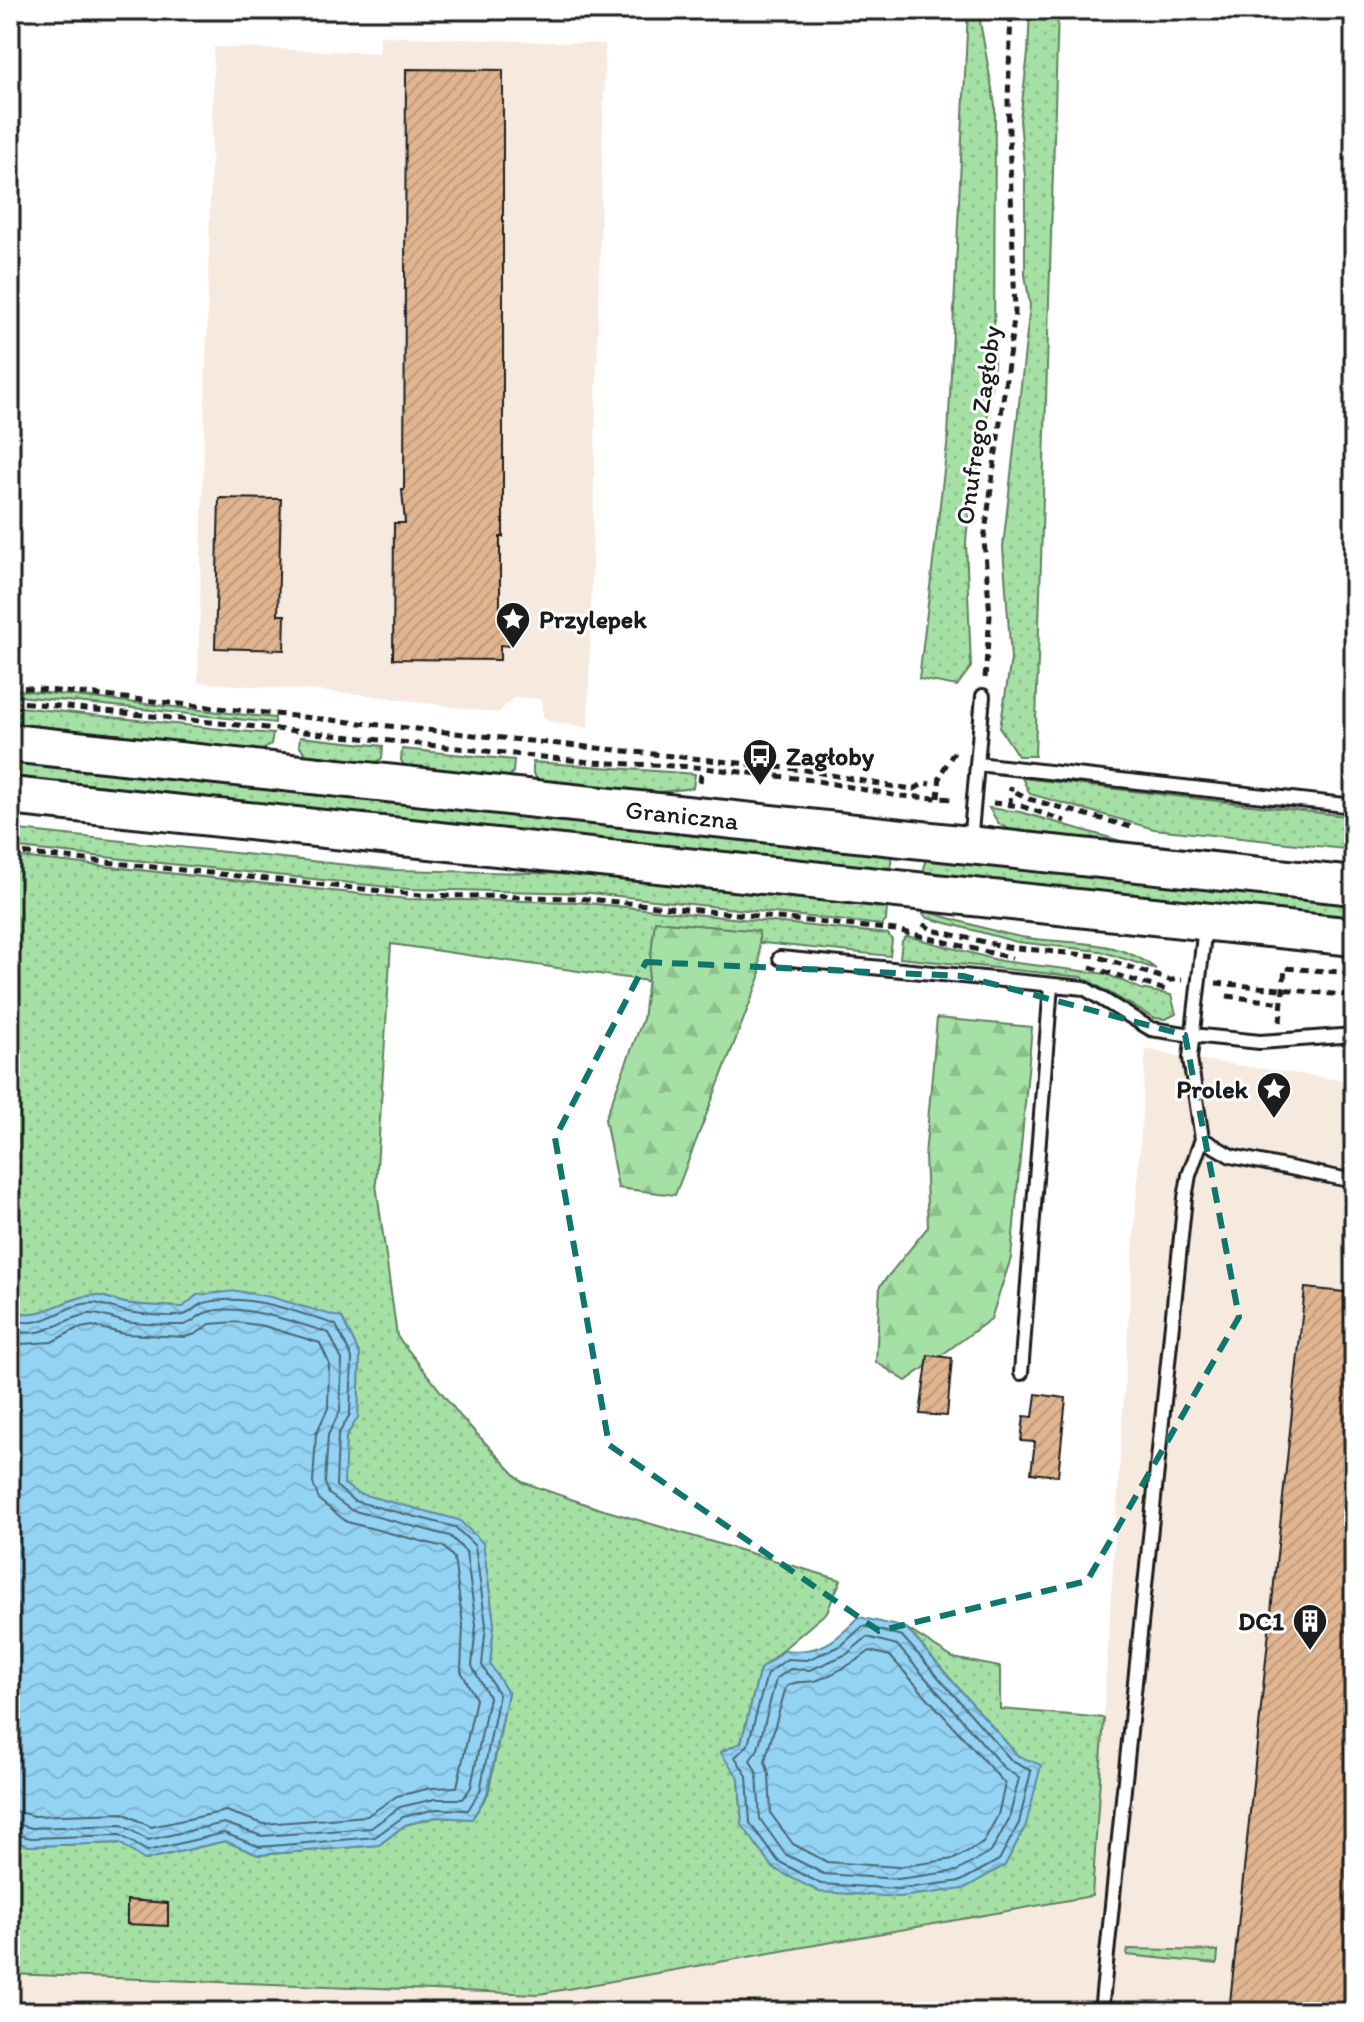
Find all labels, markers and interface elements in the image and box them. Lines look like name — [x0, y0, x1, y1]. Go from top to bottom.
street label: Onufrego Zagłoby — [948, 323, 1008, 527]
place icon: Przylepek — [494, 600, 532, 650]
place label: Przylepek — [539, 603, 647, 635]
bus stop icon: Zagłoby — [741, 737, 779, 787]
place label: Zagłoby — [786, 740, 875, 772]
street label: Graniczna — [624, 793, 741, 837]
place icon: Prolek — [1255, 1070, 1293, 1120]
place label: Prolek — [1176, 1073, 1249, 1105]
building icon: DC1 — [1291, 1602, 1329, 1652]
place label: DC1 — [1238, 1605, 1284, 1637]

